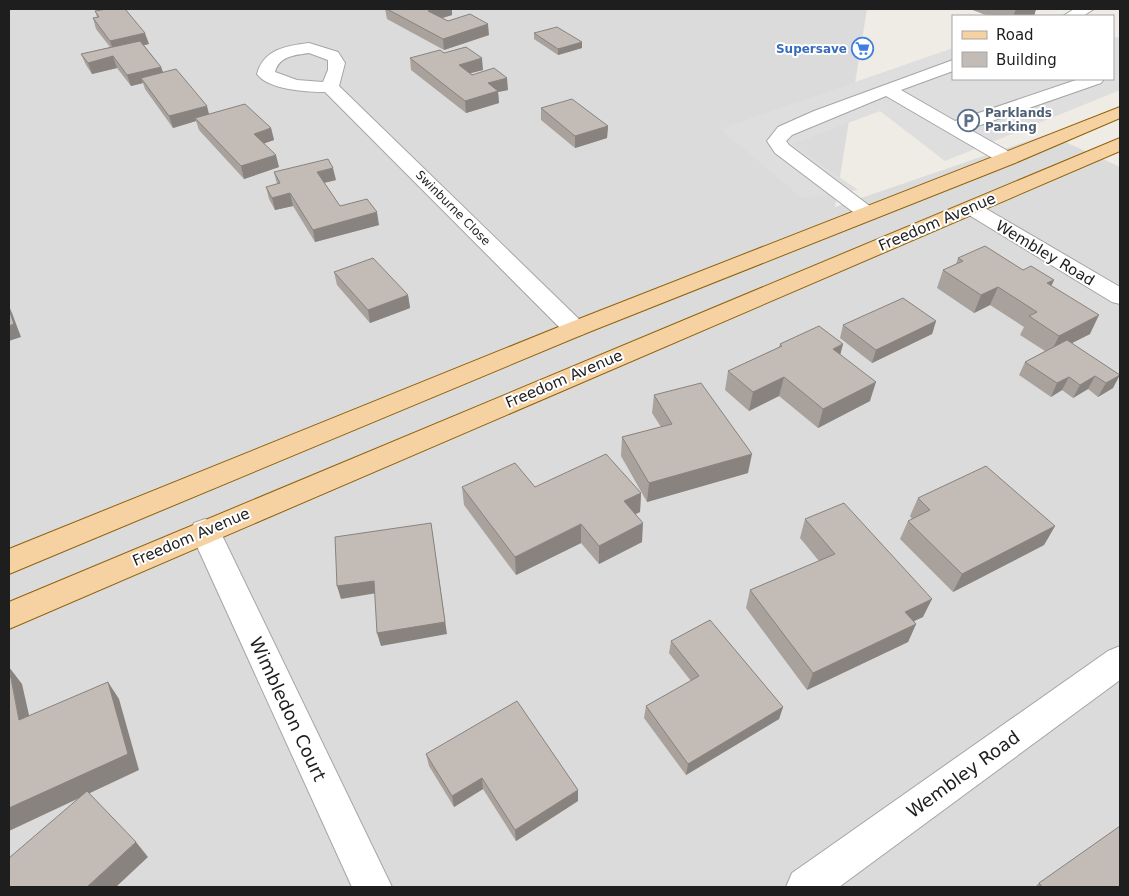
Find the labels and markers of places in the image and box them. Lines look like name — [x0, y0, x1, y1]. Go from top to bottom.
supermarket icon: Supersave — [851, 37, 875, 61]
place label: Supersave — [776, 42, 847, 56]
place label: Parklands Parking — [985, 106, 1052, 134]
parking icon: Parklands Parking — [957, 108, 981, 132]

